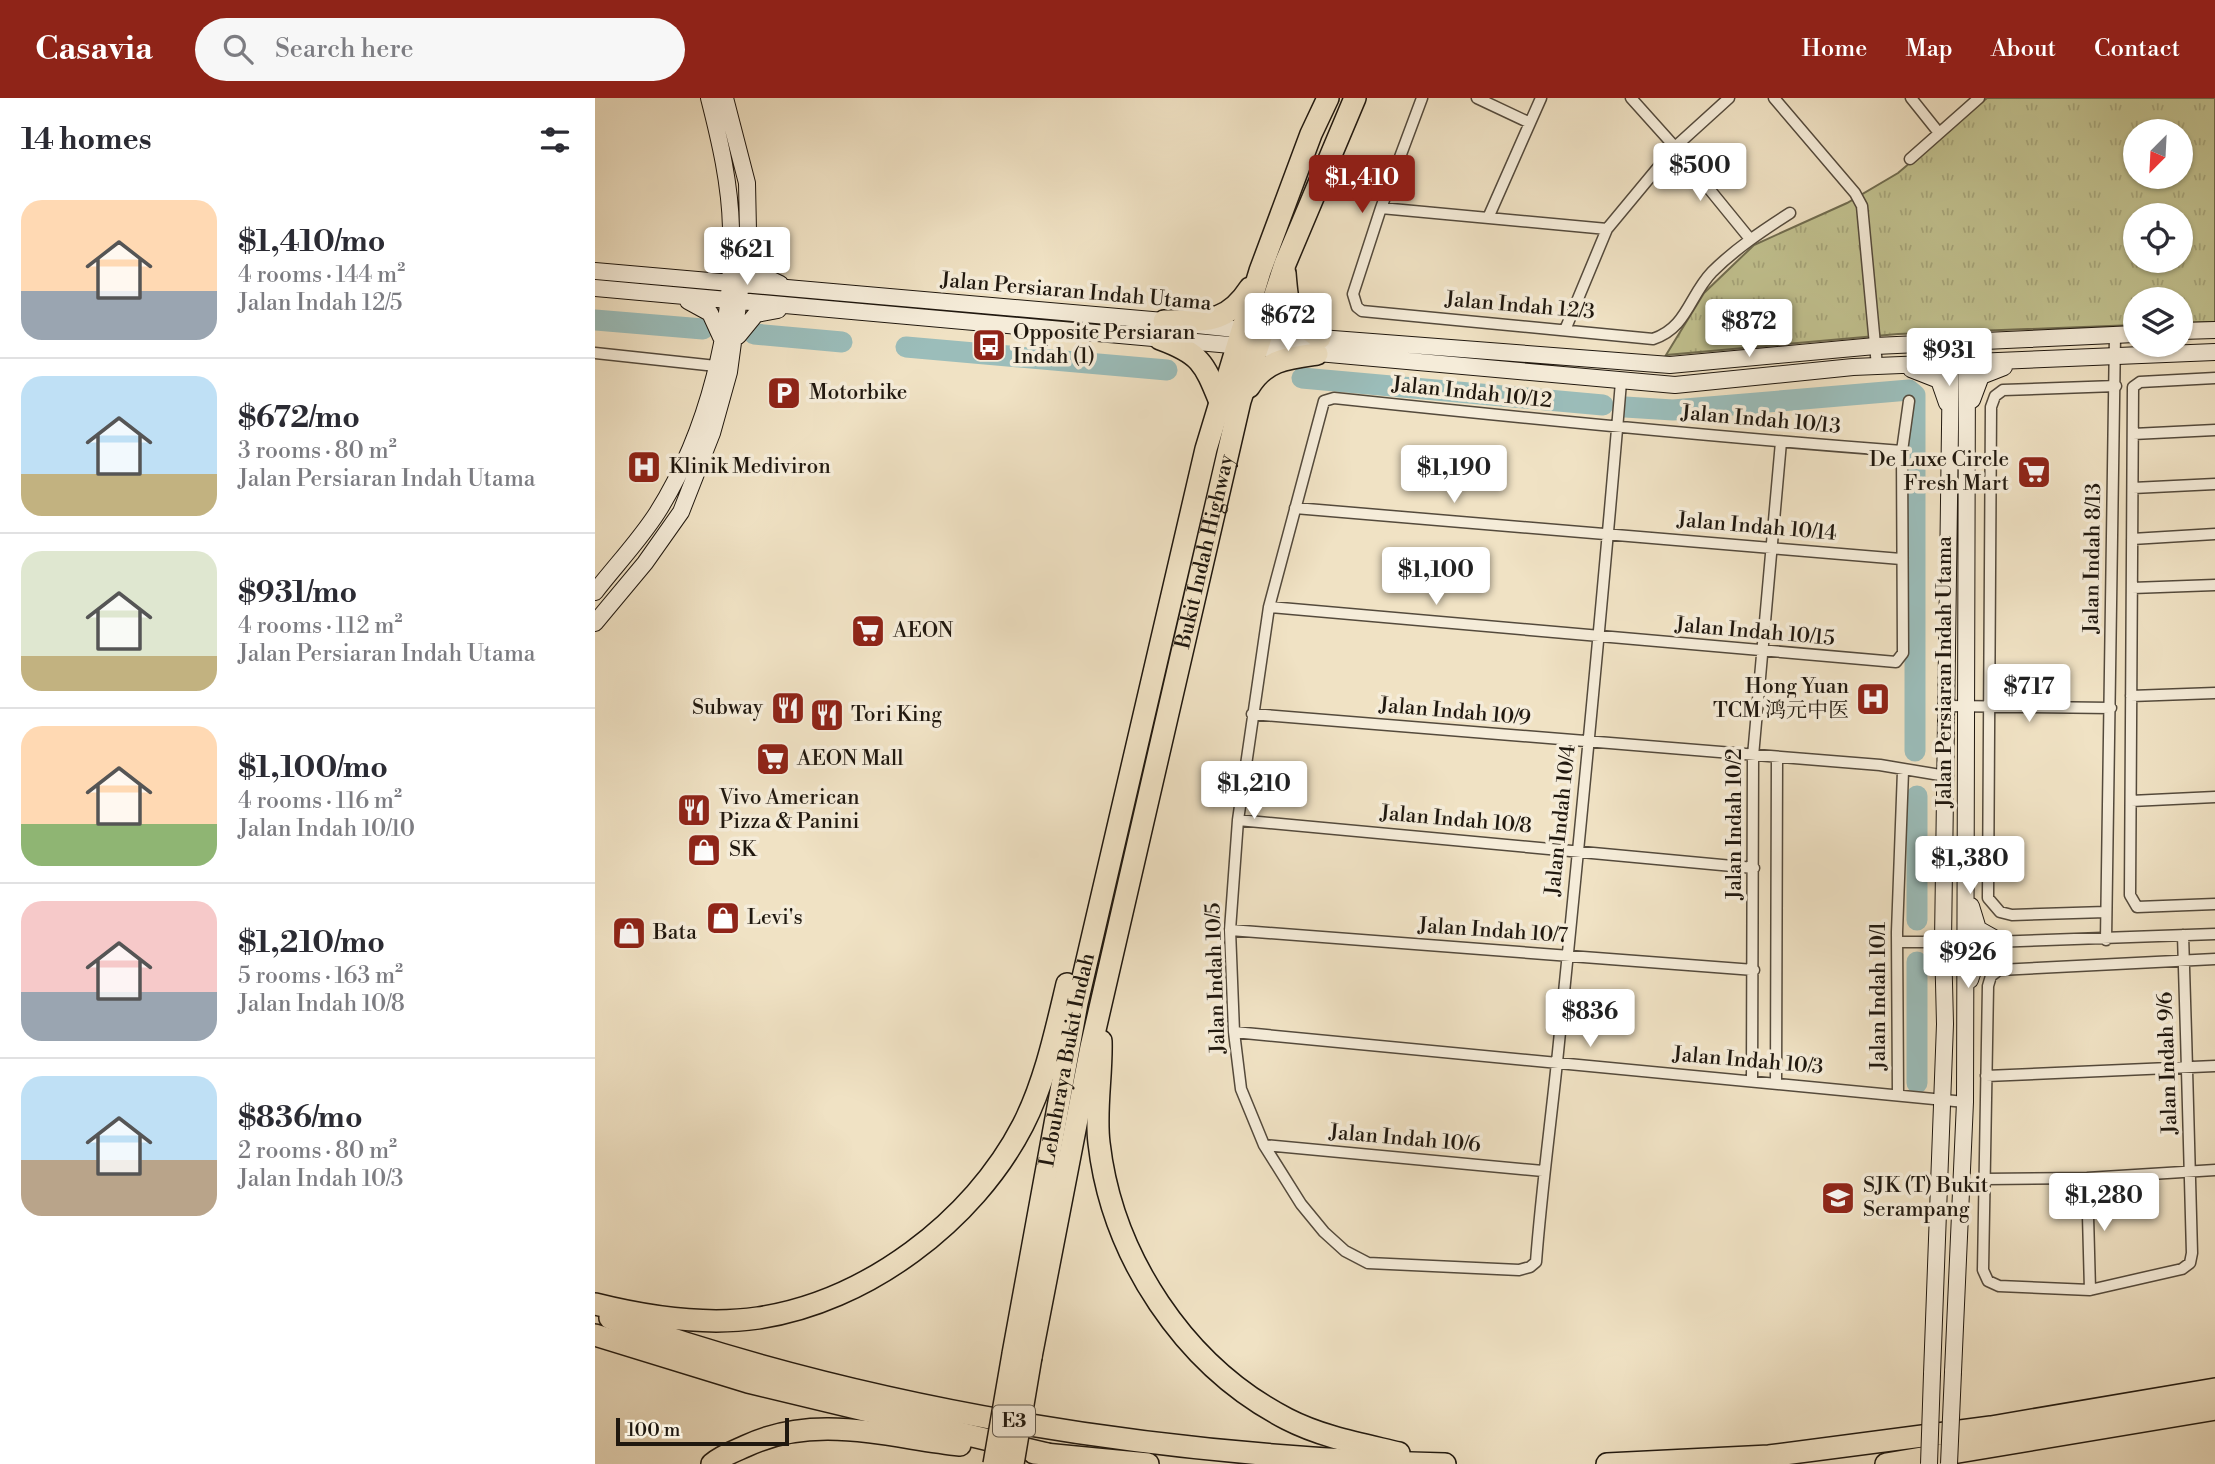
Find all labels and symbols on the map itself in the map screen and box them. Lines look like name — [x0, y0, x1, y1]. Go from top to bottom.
north arrow — [2123, 119, 2193, 189]
pin: $500 — [1659, 144, 1741, 203]
pin: $1,410 — [1305, 156, 1419, 215]
pin: $621 — [706, 228, 788, 287]
street label: Jalan Persiaran Indah Utama — [939, 267, 1213, 317]
street label: Jalan Indah 12/3 — [1443, 286, 1596, 325]
pin: $672 — [1247, 294, 1329, 353]
pin: $872 — [1708, 300, 1790, 359]
place label: Opposite Persiaran Indah (1) — [1013, 320, 1196, 370]
bus stop icon: Opposite Persiaran Indah (1) — [970, 326, 1008, 364]
pin: $931 — [1908, 328, 1990, 388]
street label: Jalan Indah 10/12 — [1390, 372, 1553, 414]
parking icon: Motorbike — [765, 374, 803, 412]
place label: Motorbike — [809, 380, 907, 406]
street label: Jalan Indah 10/13 — [1679, 400, 1842, 440]
pin: $1,190 — [1397, 446, 1511, 505]
place label: De Luxe Circle Fresh Mart — [1869, 447, 2010, 497]
hospital icon: Klinik Mediviron — [625, 448, 663, 486]
street label: Bukit Indah Highway — [1170, 451, 1240, 652]
supermarket icon: De Luxe Circle Fresh Mart — [2015, 453, 2053, 491]
place label: Klinik Mediviron — [669, 454, 831, 480]
street label: Jalan Indah 8/13 — [2079, 482, 2107, 635]
street label: Jalan Indah 10/14 — [1675, 507, 1838, 547]
street label: Jalan Persiaran Indah Utama — [1932, 536, 1958, 809]
pin: $1,100 — [1379, 547, 1493, 607]
supermarket icon: AEON — [849, 612, 887, 650]
street label: Jalan Indah 10/15 — [1673, 612, 1836, 652]
place label: AEON — [892, 618, 954, 644]
pin: $717 — [1988, 664, 2070, 724]
place label: Hong Yuan TCM 鸿元中医 — [1713, 674, 1849, 724]
hospital icon: Hong Yuan TCM 鸿元中医 — [1854, 680, 1892, 718]
restaurant icon: Subway — [769, 689, 807, 727]
street label: Jalan Indah 10/9 — [1377, 692, 1532, 732]
place label: Subway — [692, 695, 764, 721]
restaurant icon: Tori King — [808, 696, 846, 734]
place label: Tori King — [851, 702, 942, 728]
supermarket icon: AEON Mall — [754, 740, 792, 778]
street label: Jalan Indah 10/4 — [1540, 743, 1582, 898]
place label: AEON Mall — [796, 746, 903, 772]
street label: Jalan Indah 10/2 — [1722, 748, 1748, 901]
pin: $1,210 — [1197, 762, 1311, 821]
place label: Vivo American Pizza & Panini — [718, 785, 860, 835]
restaurant icon: Vivo American Pizza & Panini — [675, 791, 713, 829]
street label: Jalan Indah 10/8 — [1378, 800, 1533, 840]
shop icon: SK — [685, 831, 723, 869]
pin: $1,380 — [1913, 836, 2027, 896]
place label: SK — [729, 837, 758, 863]
shop icon: Levi's — [704, 899, 742, 937]
street label: Jalan Indah 10/5 — [1200, 902, 1232, 1055]
place label: Levi's — [747, 905, 803, 931]
street label: Jalan Indah 10/7 — [1416, 913, 1569, 949]
shop icon: Bata — [610, 914, 648, 952]
place label: Bata — [652, 920, 697, 946]
street label: Jalan Indah 10/1 — [1866, 922, 1892, 1071]
pin: $926 — [1927, 930, 2009, 990]
street label: Lebuhraya Bukit Indah — [1034, 950, 1101, 1169]
pin: $836 — [1549, 990, 1631, 1049]
street label: Jalan Indah 9/6 — [2153, 991, 2184, 1136]
street label: Jalan Indah 10/3 — [1671, 1041, 1824, 1081]
street label: Jalan Indah 10/6 — [1327, 1119, 1482, 1159]
place label: SJK (T) Bukit Serampang — [1863, 1173, 1989, 1223]
pin: $1,280 — [2047, 1174, 2161, 1233]
school or university icon: SJK (T) Bukit Serampang — [1819, 1179, 1857, 1217]
road number: E3 — [993, 1406, 1035, 1436]
scale bar — [616, 1415, 789, 1447]

